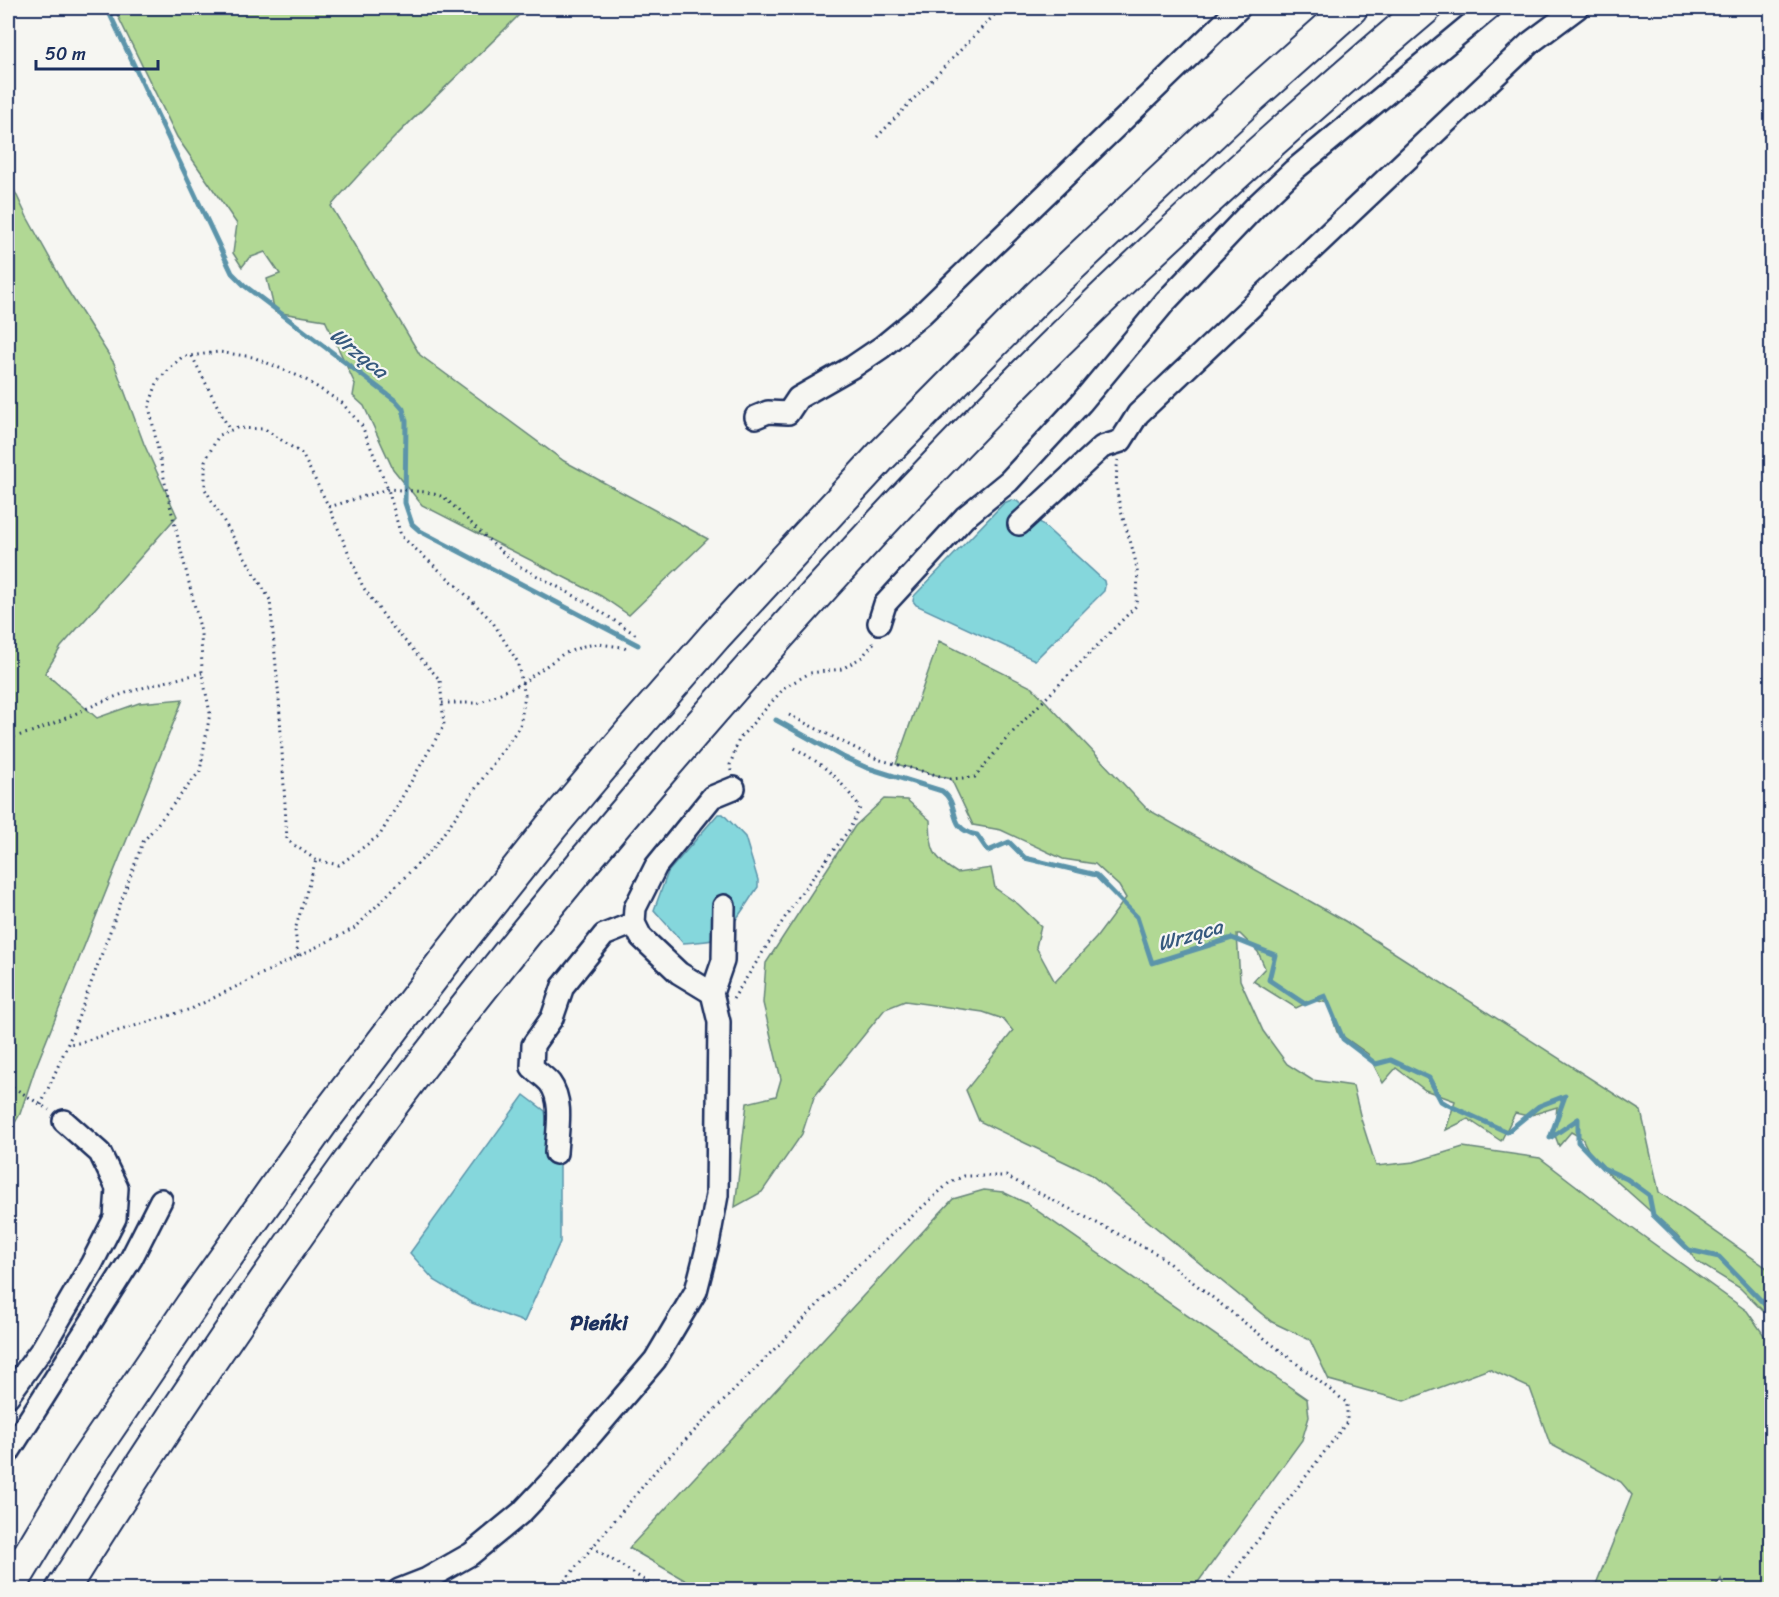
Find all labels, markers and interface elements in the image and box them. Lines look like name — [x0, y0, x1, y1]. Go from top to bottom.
scale bar — [36, 33, 158, 71]
text: 50 m — [45, 38, 86, 70]
water label: Wrząca — [321, 317, 398, 390]
water label: Wrząca — [1153, 907, 1229, 962]
district label: Pieńki — [570, 1304, 629, 1342]

